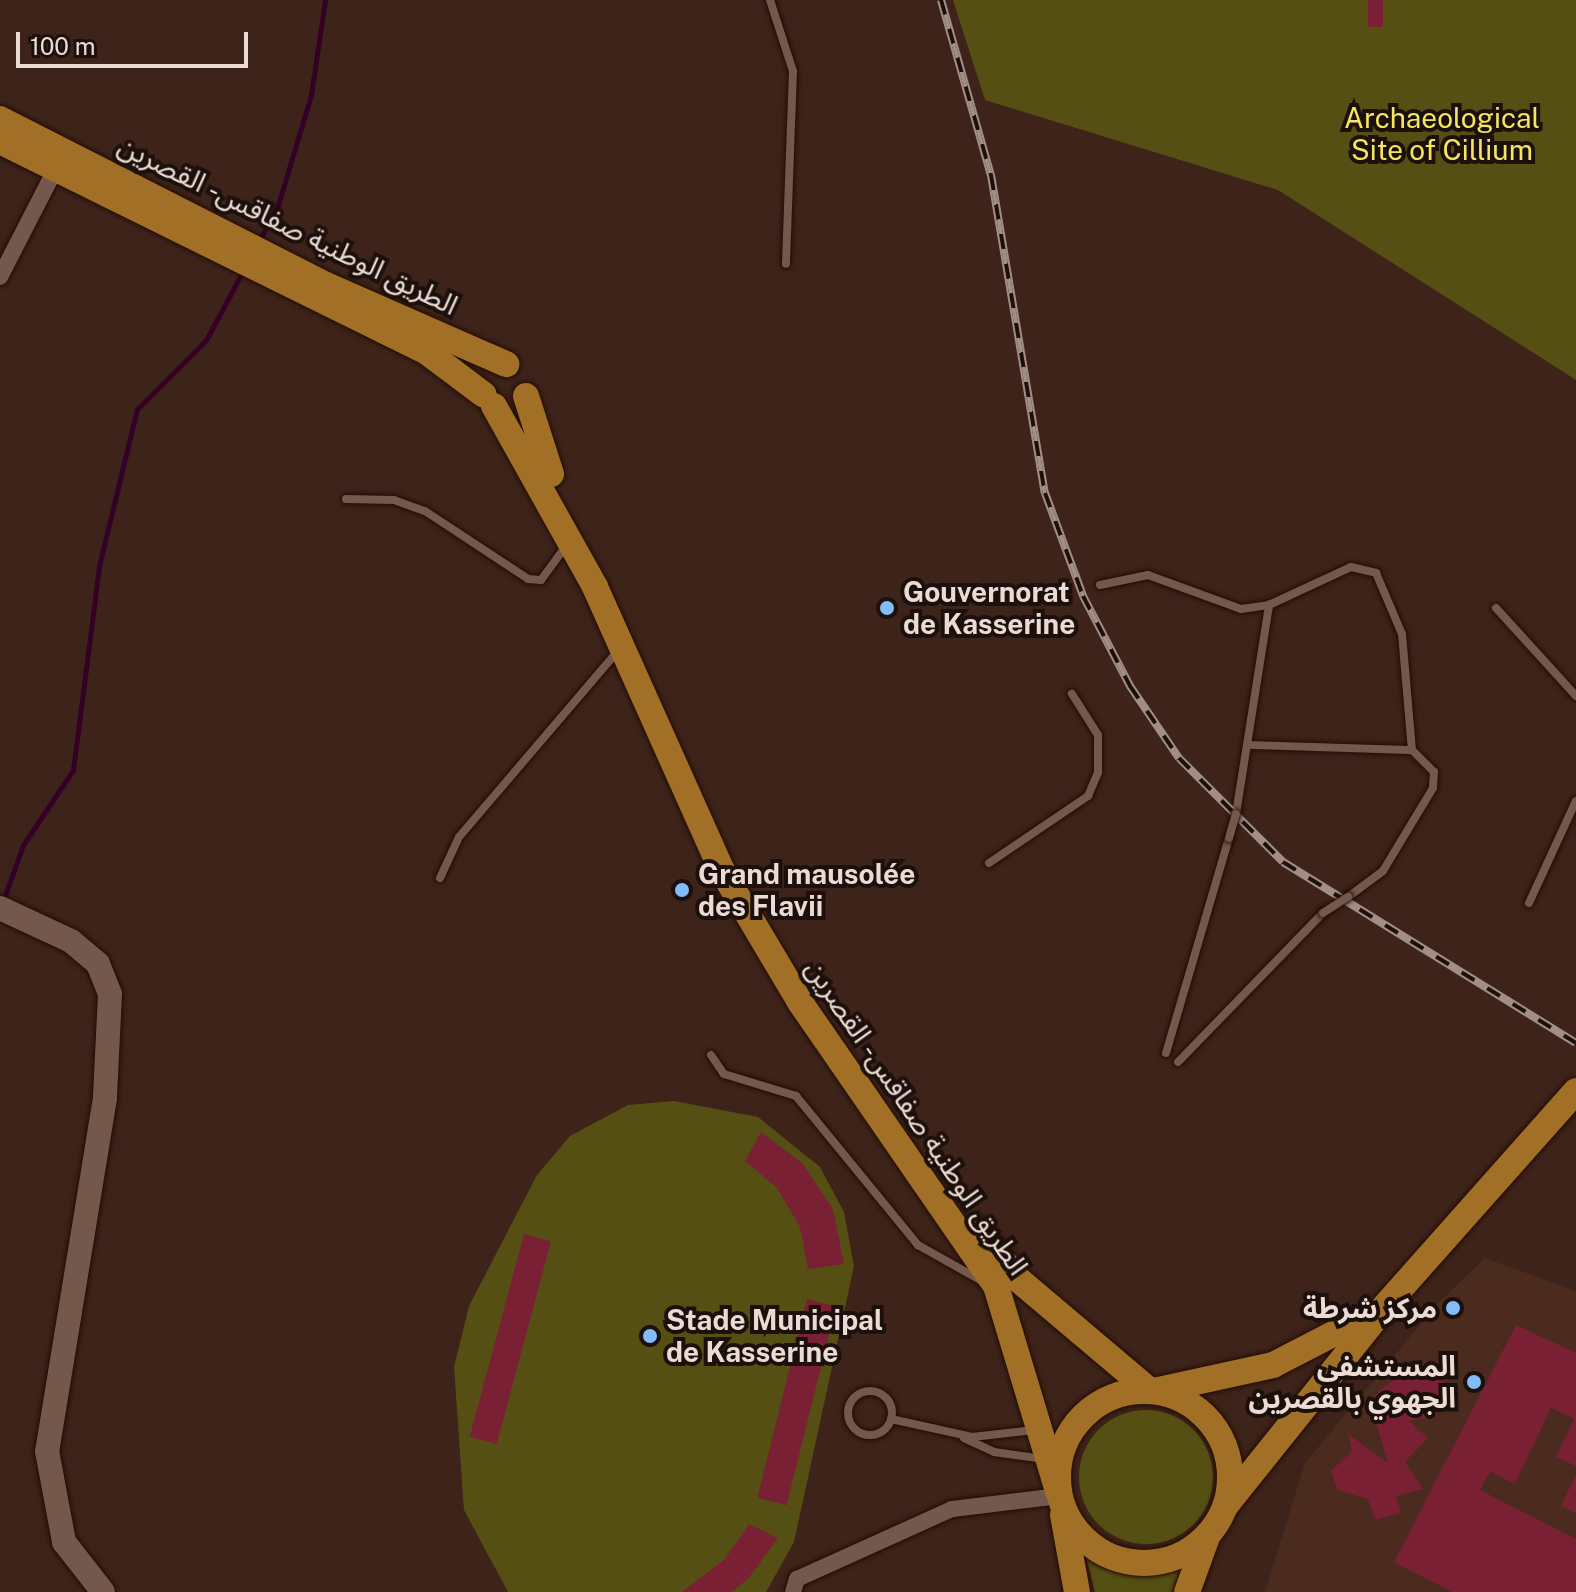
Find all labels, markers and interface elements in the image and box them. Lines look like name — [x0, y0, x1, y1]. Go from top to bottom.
scale bar — [20, 16, 252, 66]
text: 100 m — [30, 32, 96, 60]
park label: Archaeological Site of Cillium — [1344, 101, 1540, 167]
street label: الطريق الوطنية صفاقس - القصرين — [109, 126, 467, 324]
place label: Gouvernorat de Kasserine — [903, 575, 1075, 641]
marker: Gouvernorat de Kasserine — [878, 599, 896, 617]
place label: Grand mausolée des Flavii — [698, 857, 915, 923]
marker: Grand mausolée des Flavii — [673, 881, 691, 899]
street label: الطريق الوطنية صفاقس - القصرين — [796, 950, 1038, 1284]
place label: مركز شرطة — [1303, 1291, 1437, 1325]
marker: مركز شرطة — [1444, 1299, 1462, 1317]
place label: Stade Municipal de Kasserine — [666, 1303, 883, 1369]
marker: Stade Municipal de Kasserine — [641, 1327, 659, 1345]
place label: المستشفى الجهوي بالقصرين — [1248, 1349, 1456, 1415]
marker: المستشفى الجهوي بالقصرين — [1463, 1371, 1485, 1393]

